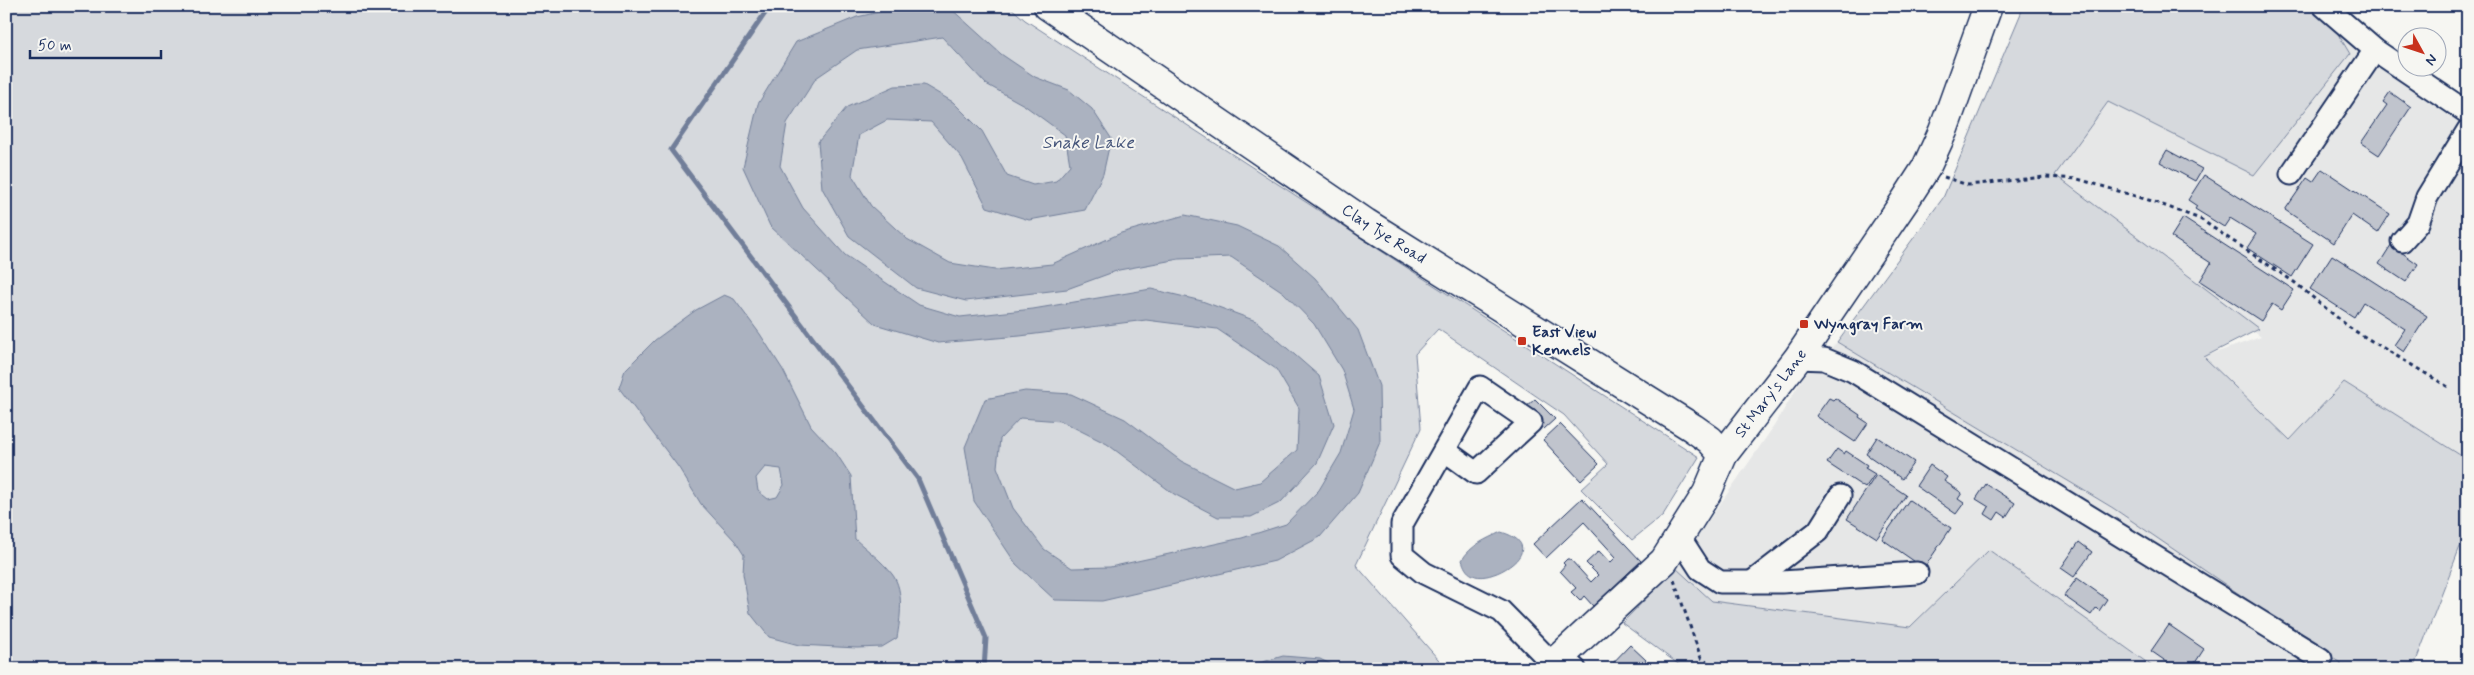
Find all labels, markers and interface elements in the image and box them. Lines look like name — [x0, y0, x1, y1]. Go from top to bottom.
scale bar — [30, 28, 161, 60]
north arrow — [2396, 28, 2446, 78]
text: 50 m — [38, 36, 72, 56]
text: N — [2421, 50, 2441, 69]
water label: Snake Lake — [1042, 131, 1135, 155]
street label: Clay Tye Road — [1338, 199, 1430, 269]
place label: Wyngray Farm — [1813, 314, 1923, 336]
marker: Wyngray Farm — [1798, 318, 1810, 330]
place label: East View Kennels — [1532, 322, 1597, 361]
marker: East View Kennels — [1516, 335, 1528, 347]
street label: St Mary's Lane — [1730, 345, 1812, 442]

